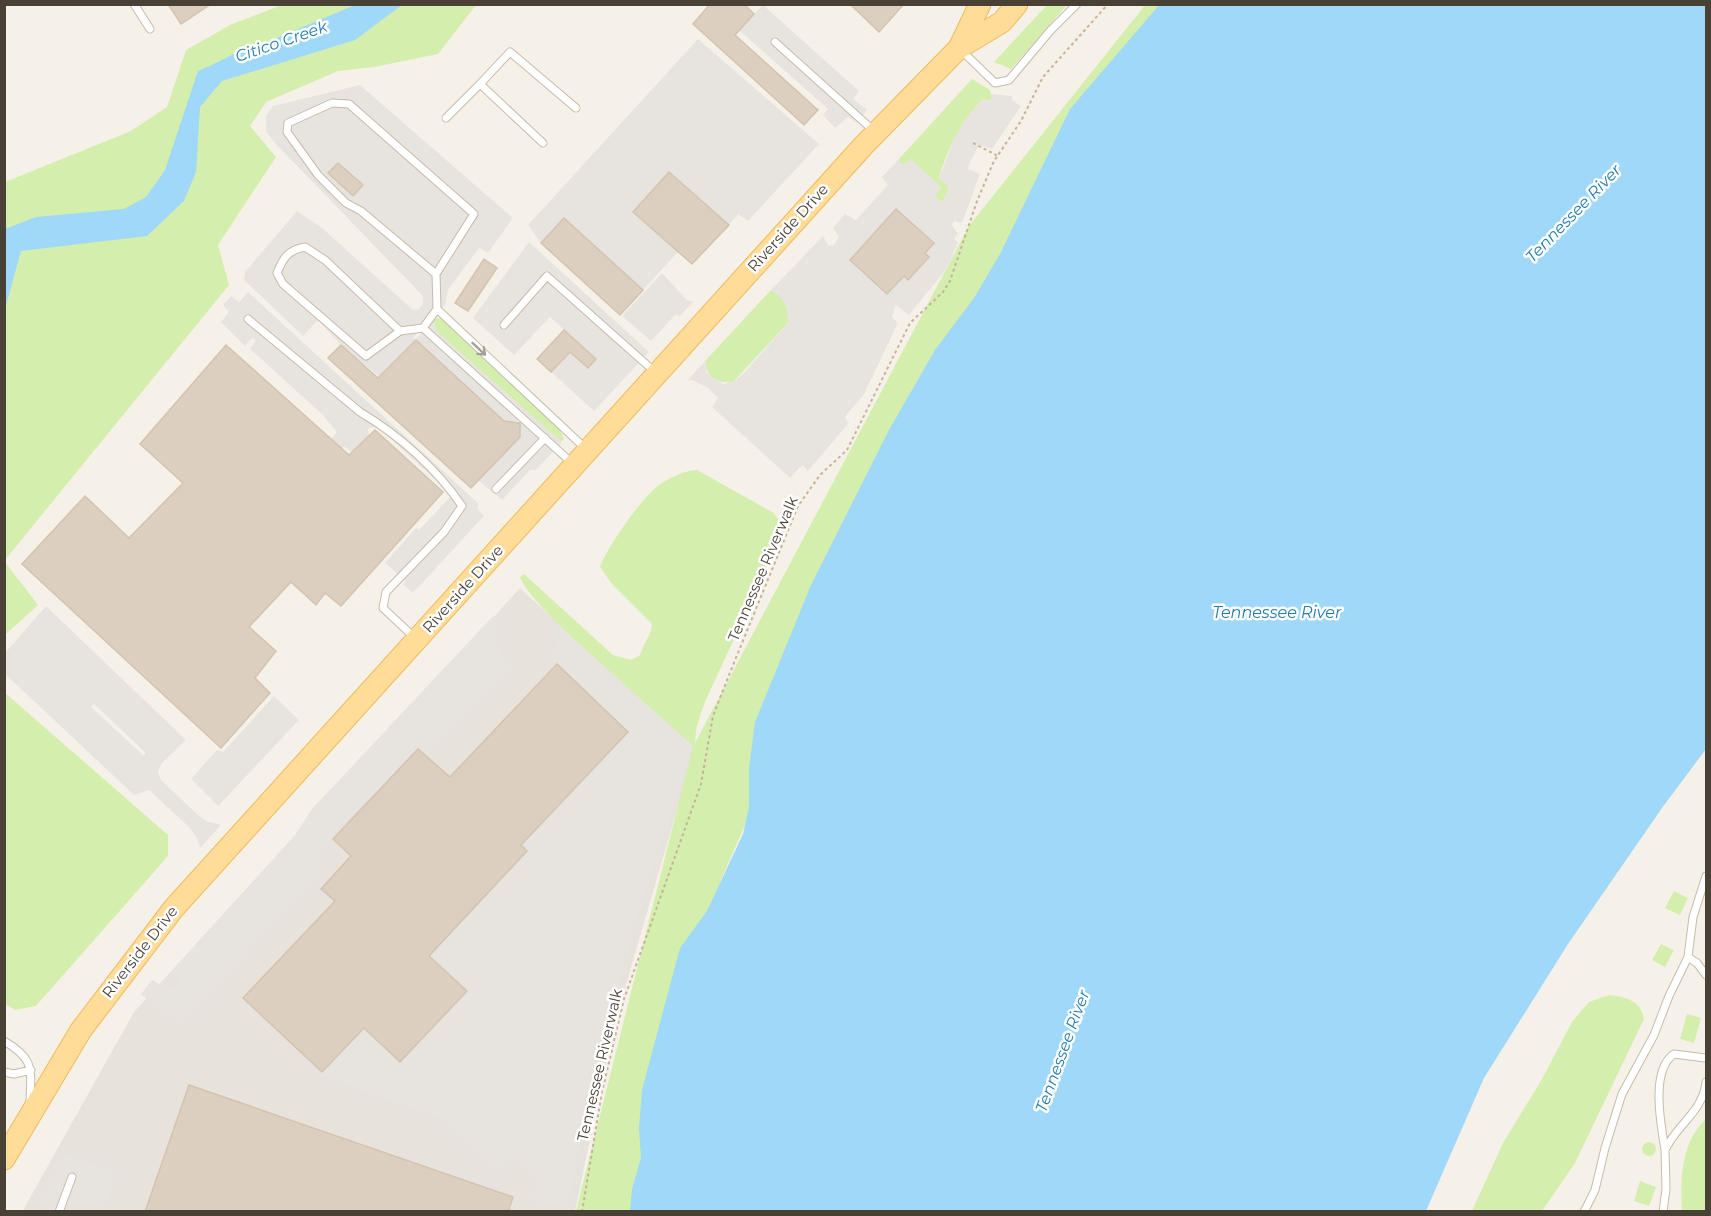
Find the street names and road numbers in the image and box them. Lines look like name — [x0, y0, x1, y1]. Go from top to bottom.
street label: Riverside Drive — [743, 180, 832, 276]
street label: Tennessee Riverwalk — [723, 493, 802, 644]
street label: Riverside Drive — [418, 541, 507, 637]
street label: Riverside Drive — [98, 902, 181, 1002]
street label: Tennessee Riverwalk — [573, 987, 626, 1143]

